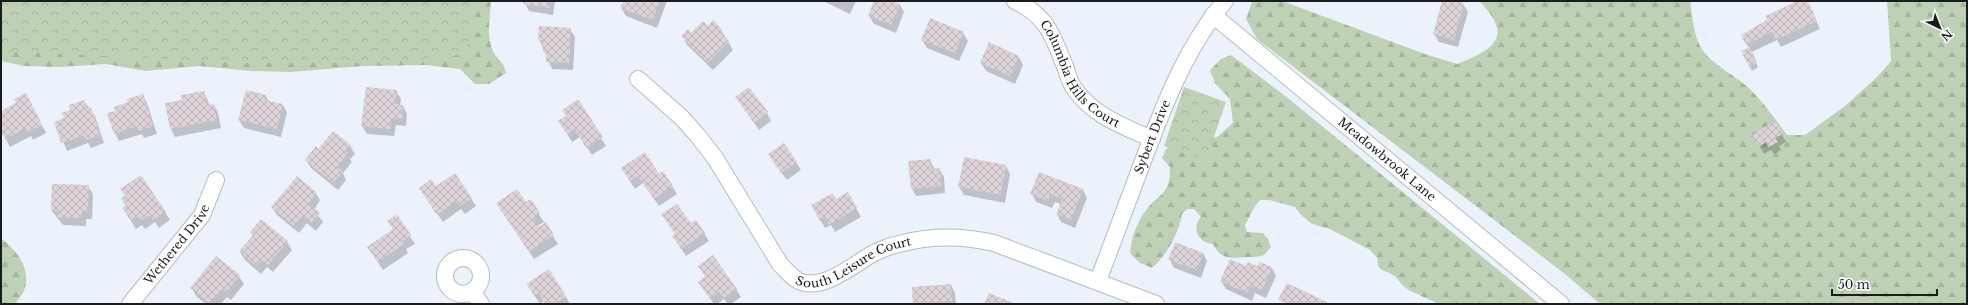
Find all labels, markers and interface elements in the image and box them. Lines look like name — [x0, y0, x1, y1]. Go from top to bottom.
north arrow — [1920, 8, 1960, 48]
street label: Columbia Hills Court — [1037, 17, 1123, 131]
text: N — [1938, 27, 1955, 44]
street label: Sybert Drive — [1131, 97, 1173, 176]
street label: Meadowbrook Lane — [1335, 114, 1439, 204]
street label: Wethered Drive — [140, 202, 212, 288]
street label: South Leisure Court — [793, 233, 913, 291]
scale bar — [1832, 271, 1937, 297]
text: 50 m — [1838, 277, 1870, 292]

